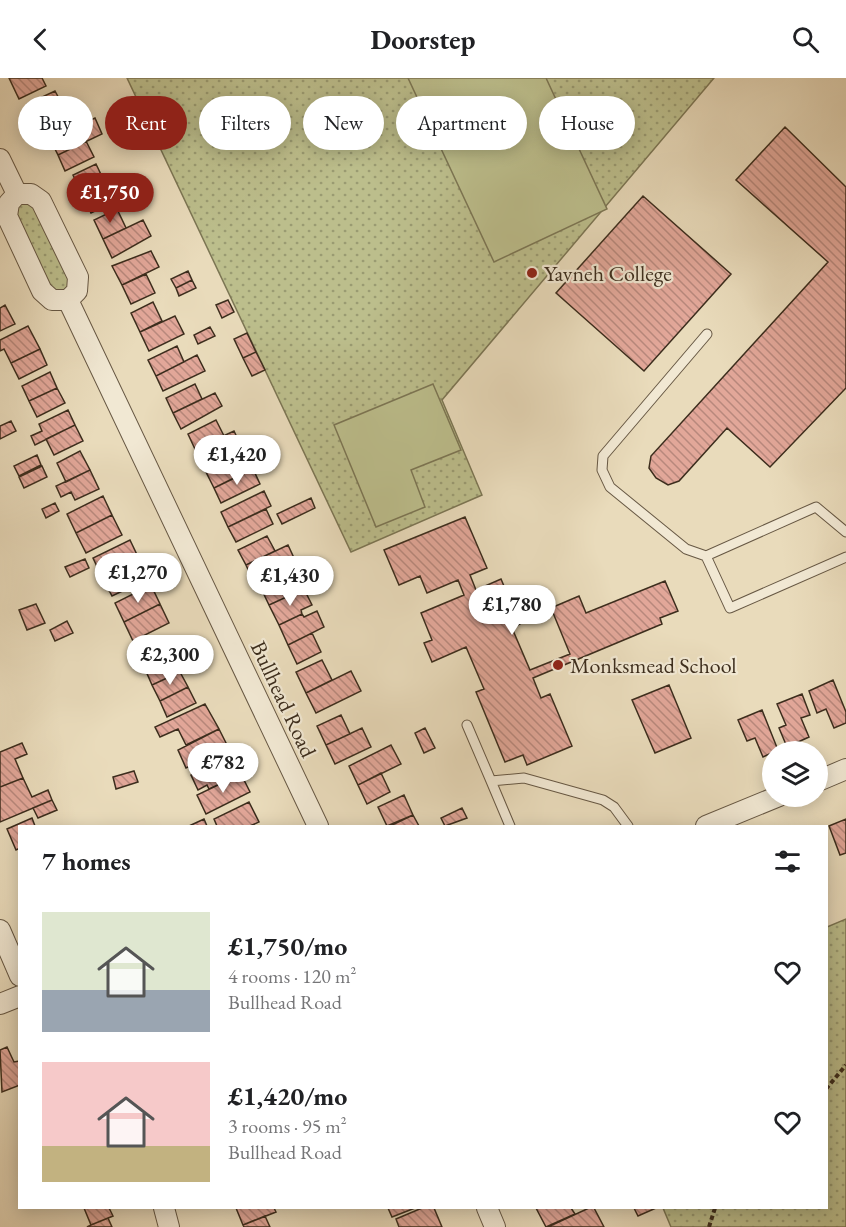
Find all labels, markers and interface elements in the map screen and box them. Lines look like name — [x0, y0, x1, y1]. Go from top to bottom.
text: Doorstep — [370, 22, 476, 57]
icon: back — [24, 23, 57, 56]
icon: search — [789, 23, 822, 56]
chip: Buy — [18, 96, 93, 150]
chip: Rent — [105, 96, 187, 150]
chip: Filters — [199, 96, 291, 150]
chip: New — [303, 96, 384, 150]
chip: Apartment — [396, 96, 527, 150]
chip: House — [539, 96, 635, 150]
pin: £1,750 — [61, 173, 159, 224]
text: £1,750 — [81, 179, 139, 205]
place label: Yavneh College — [544, 259, 672, 288]
marker: Yavneh College — [525, 266, 539, 280]
pin: £1,420 — [188, 435, 286, 486]
text: £1,420 — [208, 441, 266, 467]
pin: £1,270 — [89, 553, 187, 604]
pin: £1,430 — [241, 556, 339, 607]
text: £1,270 — [109, 559, 167, 585]
text: £1,430 — [261, 562, 319, 588]
pin: £1,780 — [463, 585, 561, 636]
text: £1,780 — [483, 591, 541, 617]
pin: £2,300 — [121, 635, 219, 686]
street label: Bullhead Road — [244, 636, 324, 763]
text: £2,300 — [141, 641, 199, 667]
place label: Monksmead School — [570, 651, 737, 680]
marker: Monksmead School — [551, 658, 565, 672]
map controls — [762, 741, 828, 807]
button: layers — [762, 741, 828, 807]
pin: £782 — [187, 743, 259, 794]
text: £782 — [201, 749, 245, 775]
text: 7 homes — [42, 844, 131, 878]
icon: filters — [771, 845, 804, 878]
text: £1,750/mo — [228, 929, 347, 963]
icon: home — [90, 936, 162, 1008]
icon: heart — [771, 956, 804, 989]
text: 4 rooms · 120 m² — [228, 963, 356, 989]
text: Bullhead Road — [228, 989, 342, 1015]
text: £1,420/mo — [228, 1079, 347, 1113]
icon: home — [90, 1086, 162, 1158]
icon: heart — [771, 1106, 804, 1139]
text: 3 rooms · 95 m² — [228, 1113, 347, 1139]
text: Bullhead Road — [228, 1139, 342, 1165]

